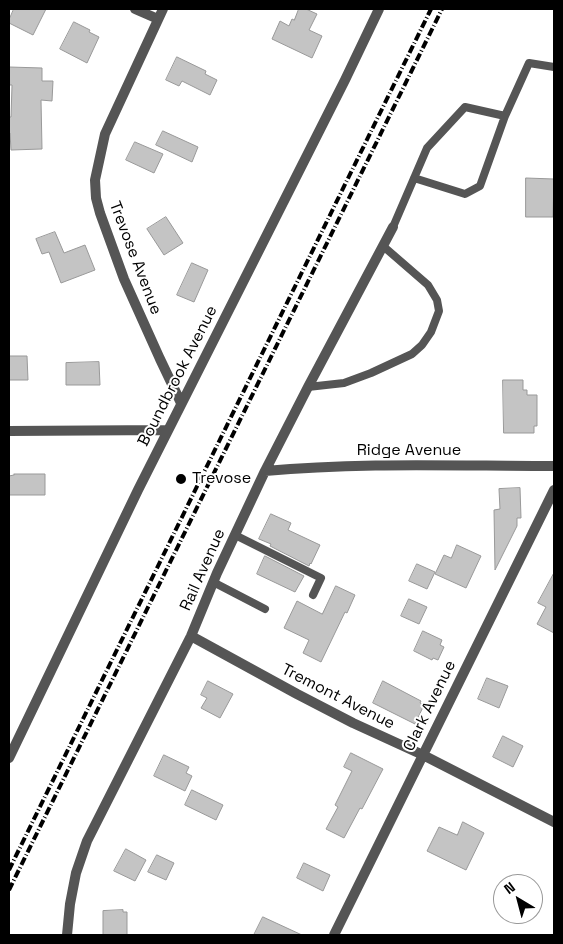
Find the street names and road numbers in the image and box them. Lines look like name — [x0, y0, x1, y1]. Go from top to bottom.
street label: Trevose Avenue — [105, 199, 165, 317]
street label: Boundbrook Avenue — [134, 302, 222, 450]
street label: Ridge Avenue — [357, 441, 461, 461]
street label: Rail Avenue — [176, 526, 230, 614]
street label: Clark Avenue — [400, 657, 460, 755]
street label: Tremont Avenue — [278, 660, 398, 734]

